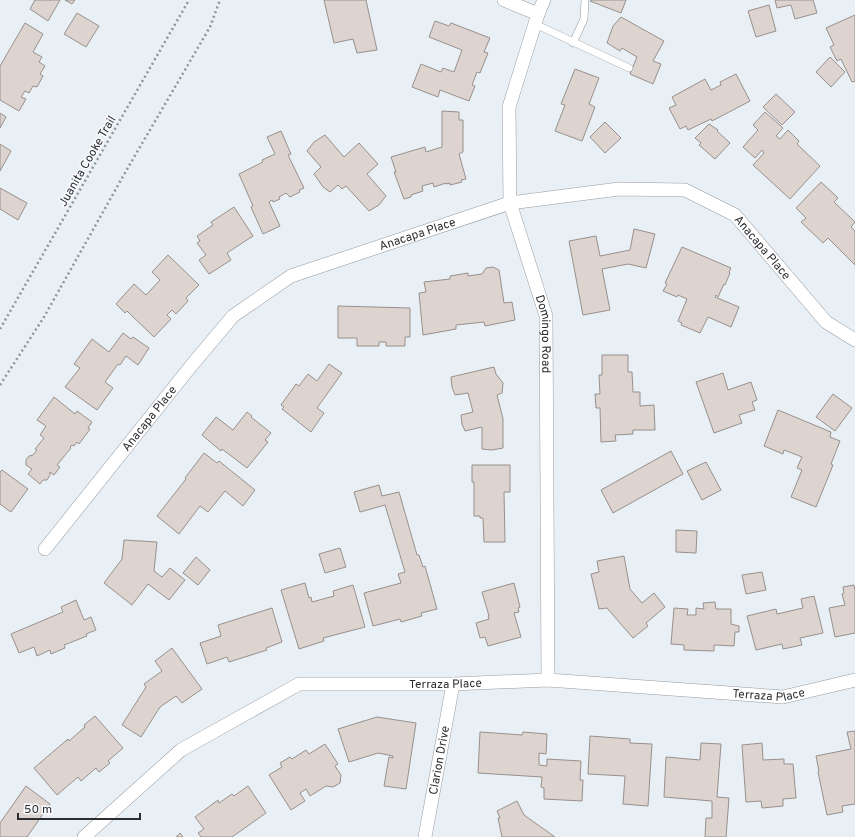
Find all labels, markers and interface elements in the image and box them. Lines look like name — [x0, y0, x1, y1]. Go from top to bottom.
street label: Juanita Cooke Trail — [55, 113, 120, 210]
street label: Anacapa Place — [730, 212, 794, 284]
street label: Anacapa Place — [377, 215, 458, 255]
street label: Domingo Road — [531, 293, 554, 373]
street label: Anacapa Place — [119, 383, 181, 455]
street label: Terraza Place — [409, 676, 482, 693]
street label: Terraza Place — [732, 685, 807, 706]
street label: Clarion Drive — [426, 725, 454, 796]
scale bar — [18, 795, 140, 821]
text: 50 m — [24, 802, 52, 818]

